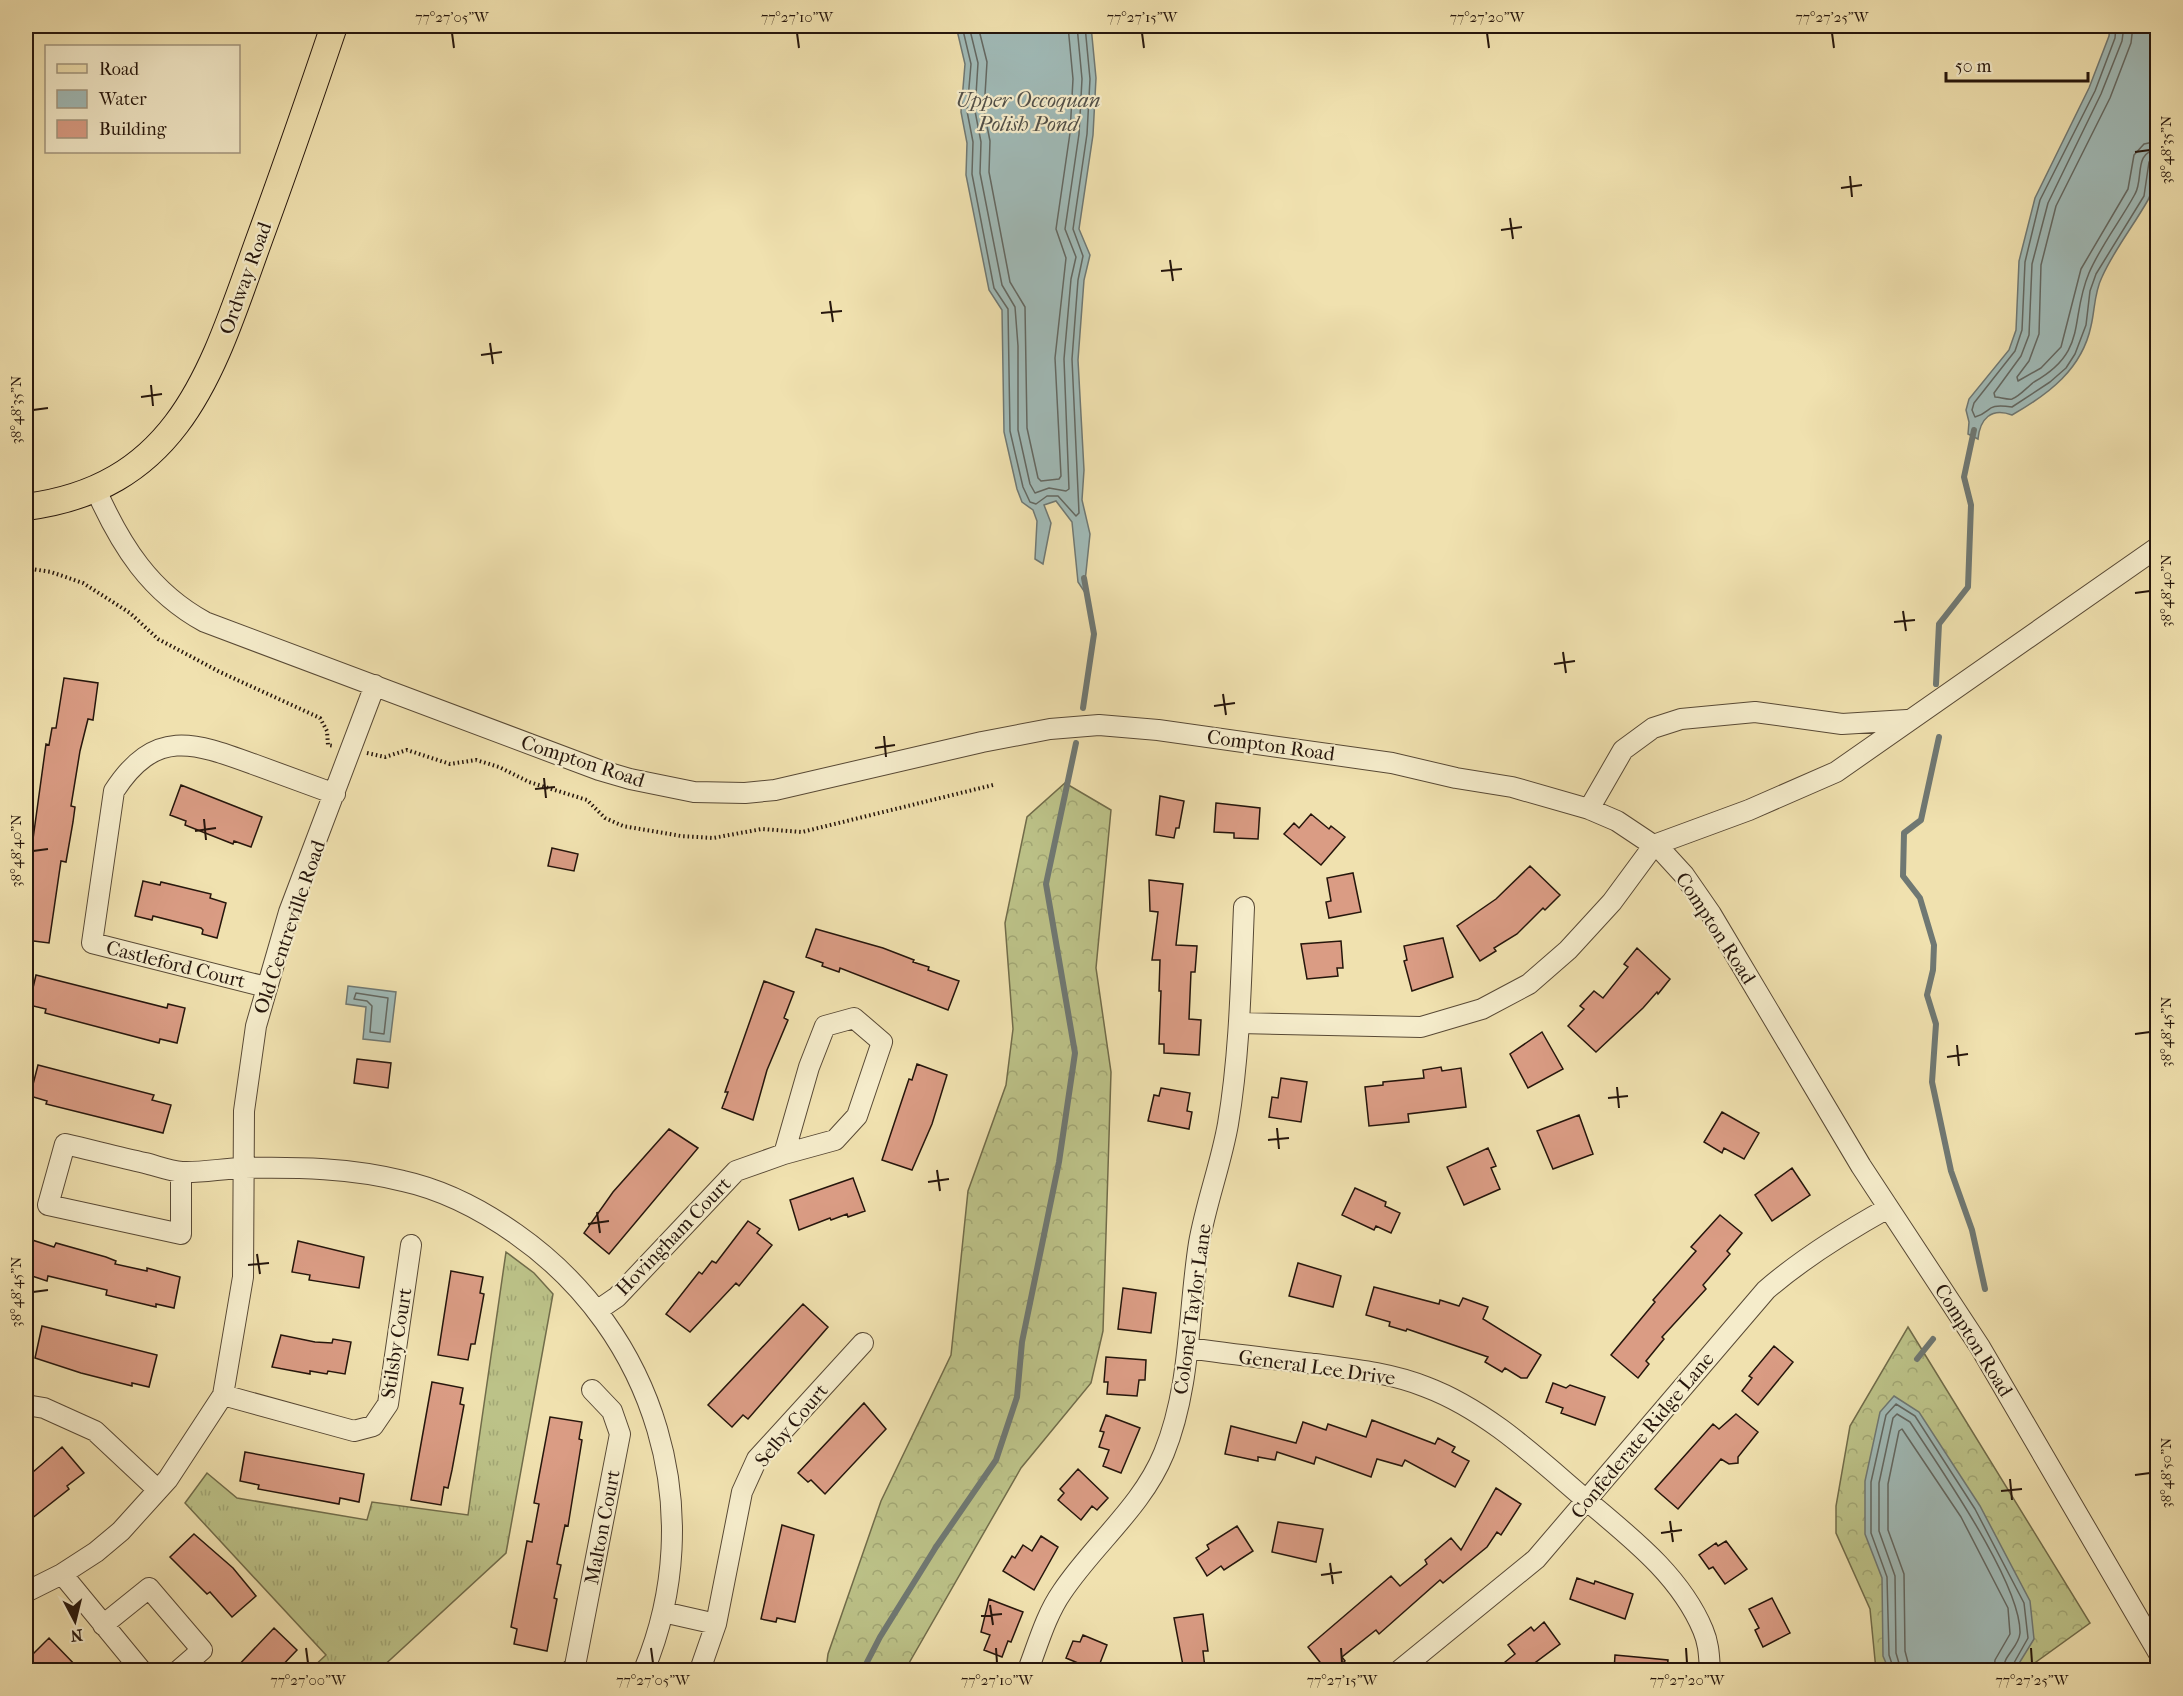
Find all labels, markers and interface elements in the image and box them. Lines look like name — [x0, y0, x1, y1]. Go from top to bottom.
text: 77°27'05"W — [415, 8, 490, 26]
text: 77°27'10"W — [761, 8, 834, 26]
text: 77°27'15"W — [1107, 8, 1178, 26]
text: 77°27'20"W — [1450, 8, 1526, 26]
text: 77°27'25"W — [1796, 8, 1870, 26]
legend — [45, 45, 240, 153]
scale bar — [1946, 45, 2088, 83]
text: 50 m — [1955, 56, 1992, 77]
text: Road — [99, 59, 139, 80]
water label: Upper Occoquan Polish Pond — [956, 88, 1101, 136]
text: Water — [98, 89, 147, 110]
text: 38°48'35"N — [2157, 115, 2175, 184]
text: Building — [99, 119, 167, 140]
street label: Ordway Road — [215, 218, 277, 338]
text: 38°48'35"N — [7, 375, 25, 444]
text: 38°48'40"N — [2157, 554, 2175, 628]
street label: Compton Road — [1206, 725, 1337, 766]
street label: Compton Road — [518, 731, 649, 793]
text: 38°48'40"N — [7, 814, 25, 888]
street label: Old Centreville Road — [249, 836, 330, 1017]
street label: Compton Road — [1671, 868, 1761, 989]
street label: Castleford Court — [104, 936, 248, 993]
text: 38°48'45"N — [2157, 996, 2175, 1067]
street label: Hovingham Court — [611, 1172, 736, 1300]
street label: Colonel Taylor Lane — [1169, 1222, 1216, 1396]
text: 38°48'45"N — [7, 1256, 25, 1327]
street label: Compton Road — [1930, 1280, 2018, 1402]
street label: Stilsby Court — [376, 1286, 417, 1400]
street label: General Lee Drive — [1237, 1345, 1397, 1390]
street label: Confederate Ridge Lane — [1566, 1347, 1719, 1523]
street label: Selby Court — [750, 1379, 833, 1471]
text: 38°48'50"N — [2157, 1437, 2175, 1508]
street label: Malton Court — [580, 1468, 625, 1586]
north arrow — [45, 1591, 105, 1651]
text: N — [69, 1625, 84, 1646]
text: 77°27'00"W — [270, 1671, 347, 1689]
text: 77°27'05"W — [616, 1671, 691, 1689]
text: 77°27'10"W — [961, 1671, 1034, 1689]
text: 77°27'15"W — [1307, 1671, 1378, 1689]
text: 77°27'20"W — [1650, 1671, 1726, 1689]
text: 77°27'25"W — [1996, 1671, 2070, 1689]

